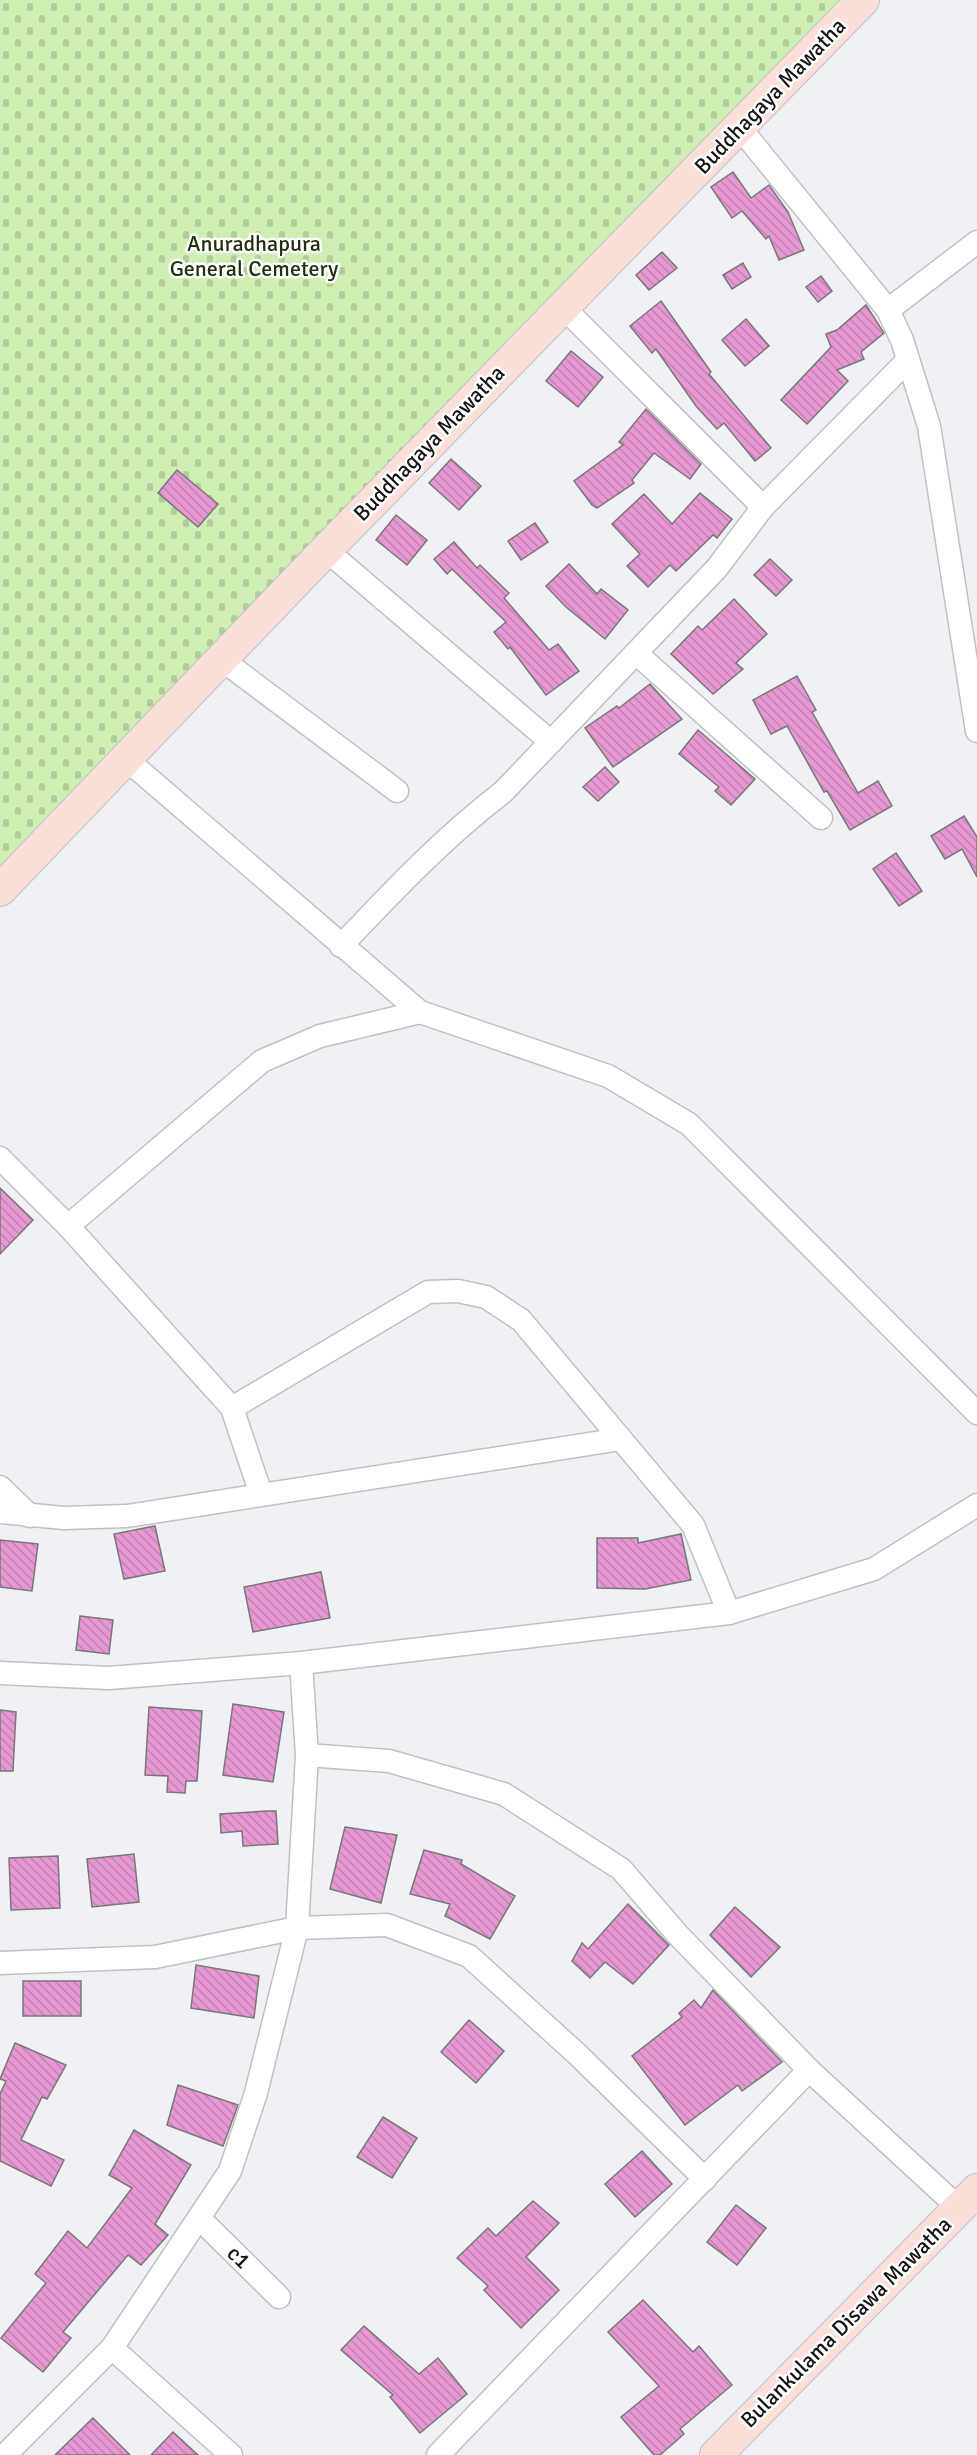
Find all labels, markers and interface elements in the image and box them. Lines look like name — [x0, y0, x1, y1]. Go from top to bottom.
street label: Buddhagaya Mawatha — [689, 12, 851, 180]
park label: Anuradhapura General Cemetery — [170, 230, 339, 282]
street label: Buddhagaya Mawatha — [348, 359, 510, 527]
street label: Bulankulama Disawa Mawatha — [735, 2211, 957, 2433]
street label: c1 — [222, 2240, 256, 2274]

